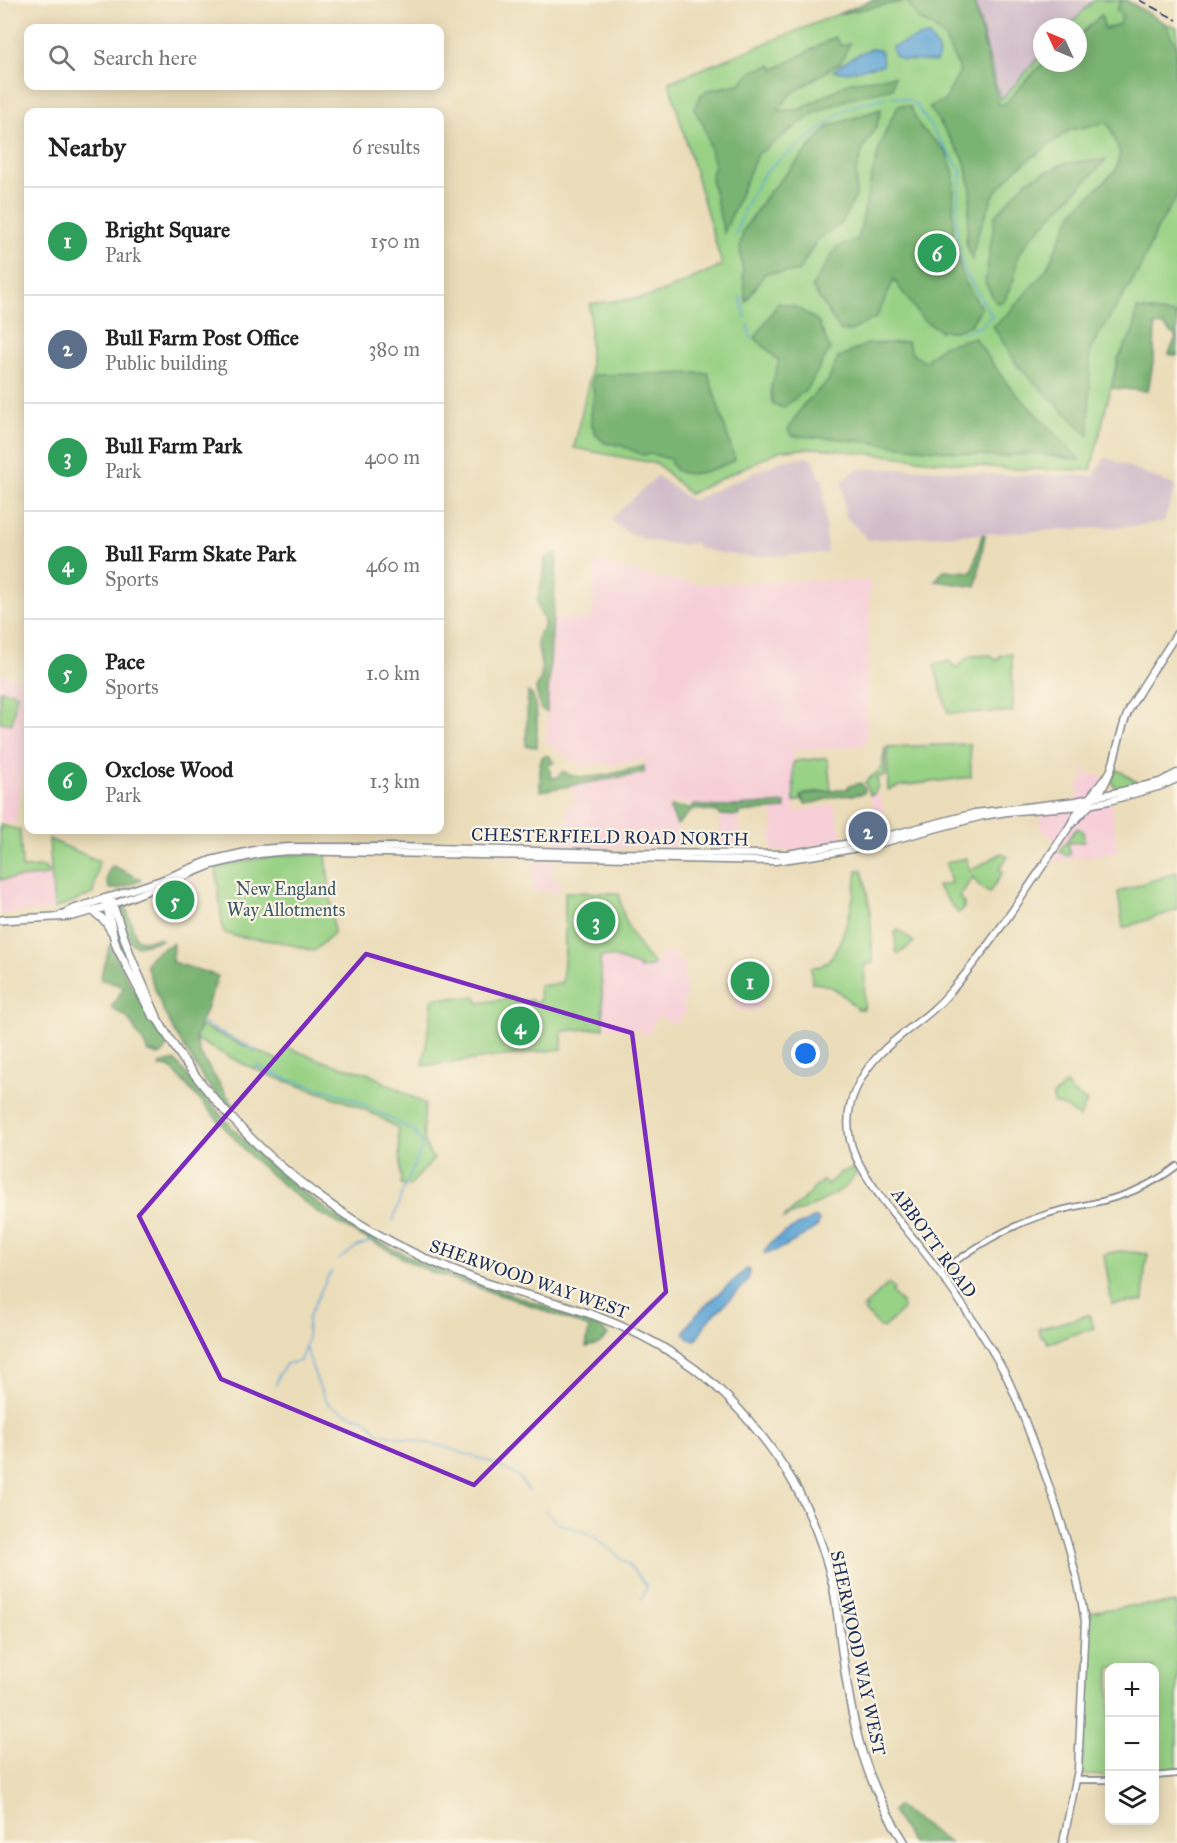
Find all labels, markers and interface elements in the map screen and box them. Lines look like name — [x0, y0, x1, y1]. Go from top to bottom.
north arrow — [1033, 18, 1087, 72]
search box — [24, 24, 444, 90]
icon: search — [45, 41, 78, 74]
text: Search here — [93, 44, 197, 71]
text: Nearby — [48, 131, 126, 163]
text: 6 results — [352, 135, 420, 159]
text: Bright Square — [105, 216, 230, 243]
text: 1 — [64, 229, 71, 253]
text: 150 m — [370, 229, 420, 253]
pin: 6 — [918, 230, 956, 276]
text: Park — [105, 243, 141, 267]
text: Bull Farm Post Office — [105, 324, 299, 351]
text: 2 — [63, 337, 72, 361]
text: 380 m — [369, 337, 420, 361]
text: Public building — [105, 351, 227, 375]
text: Bull Farm Park — [105, 432, 242, 459]
text: 3 — [64, 445, 72, 469]
text: 400 m — [364, 445, 420, 469]
text: Park — [105, 459, 141, 483]
text: Bull Farm Skate Park — [105, 540, 296, 567]
text: 4 — [62, 553, 73, 577]
text: 460 m — [366, 553, 420, 577]
text: Sports — [105, 567, 159, 591]
text: Pace — [105, 648, 145, 675]
text: 5 — [63, 661, 72, 685]
text: 1.0 km — [366, 661, 420, 685]
text: Sports — [105, 675, 159, 699]
text: Oxclose Wood — [105, 756, 233, 783]
text: 6 — [62, 769, 73, 793]
text: 1.3 km — [370, 769, 420, 793]
text: Park — [105, 783, 141, 807]
pin: 2 — [848, 808, 888, 854]
street label: CHESTERFIELD ROAD NORTH — [471, 824, 749, 850]
pin: 5 — [156, 878, 195, 922]
park label: New England Way Allotments — [227, 878, 345, 921]
pin: 3 — [576, 898, 616, 944]
pin: 1 — [730, 958, 770, 1004]
pin: 4 — [500, 1004, 540, 1048]
your location — [791, 1039, 820, 1068]
street label: ABBOTT ROAD — [886, 1183, 981, 1302]
street label: SHERWOOD WAY WEST — [427, 1235, 631, 1323]
street label: SHERWOOD WAY WEST — [826, 1548, 890, 1758]
map controls — [1105, 1663, 1159, 1825]
button: + — [1105, 1663, 1159, 1717]
button: − — [1105, 1717, 1159, 1771]
button: layers — [1105, 1771, 1159, 1825]

